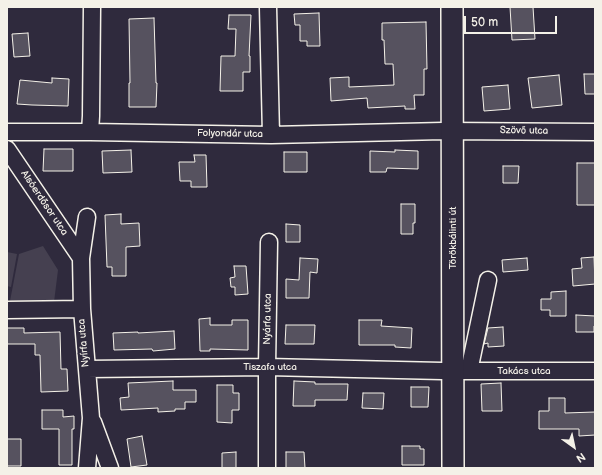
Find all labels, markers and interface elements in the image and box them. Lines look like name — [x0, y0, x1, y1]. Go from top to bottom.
scale bar — [466, 8, 559, 34]
text: 50 m — [471, 15, 498, 30]
street label: Szövő utca — [500, 125, 548, 137]
street label: Folyondár utca — [197, 127, 263, 141]
street label: Alsóerdősor utca — [18, 168, 70, 238]
street label: Törökbálinti út — [447, 207, 459, 269]
street label: Nyárfa utca — [262, 293, 274, 345]
street label: Nyírfa utca — [76, 318, 92, 368]
street label: Tiszafa utca — [243, 361, 297, 373]
street label: Takács utca — [497, 365, 551, 377]
north arrow — [554, 427, 594, 467]
text: N — [574, 450, 588, 465]

